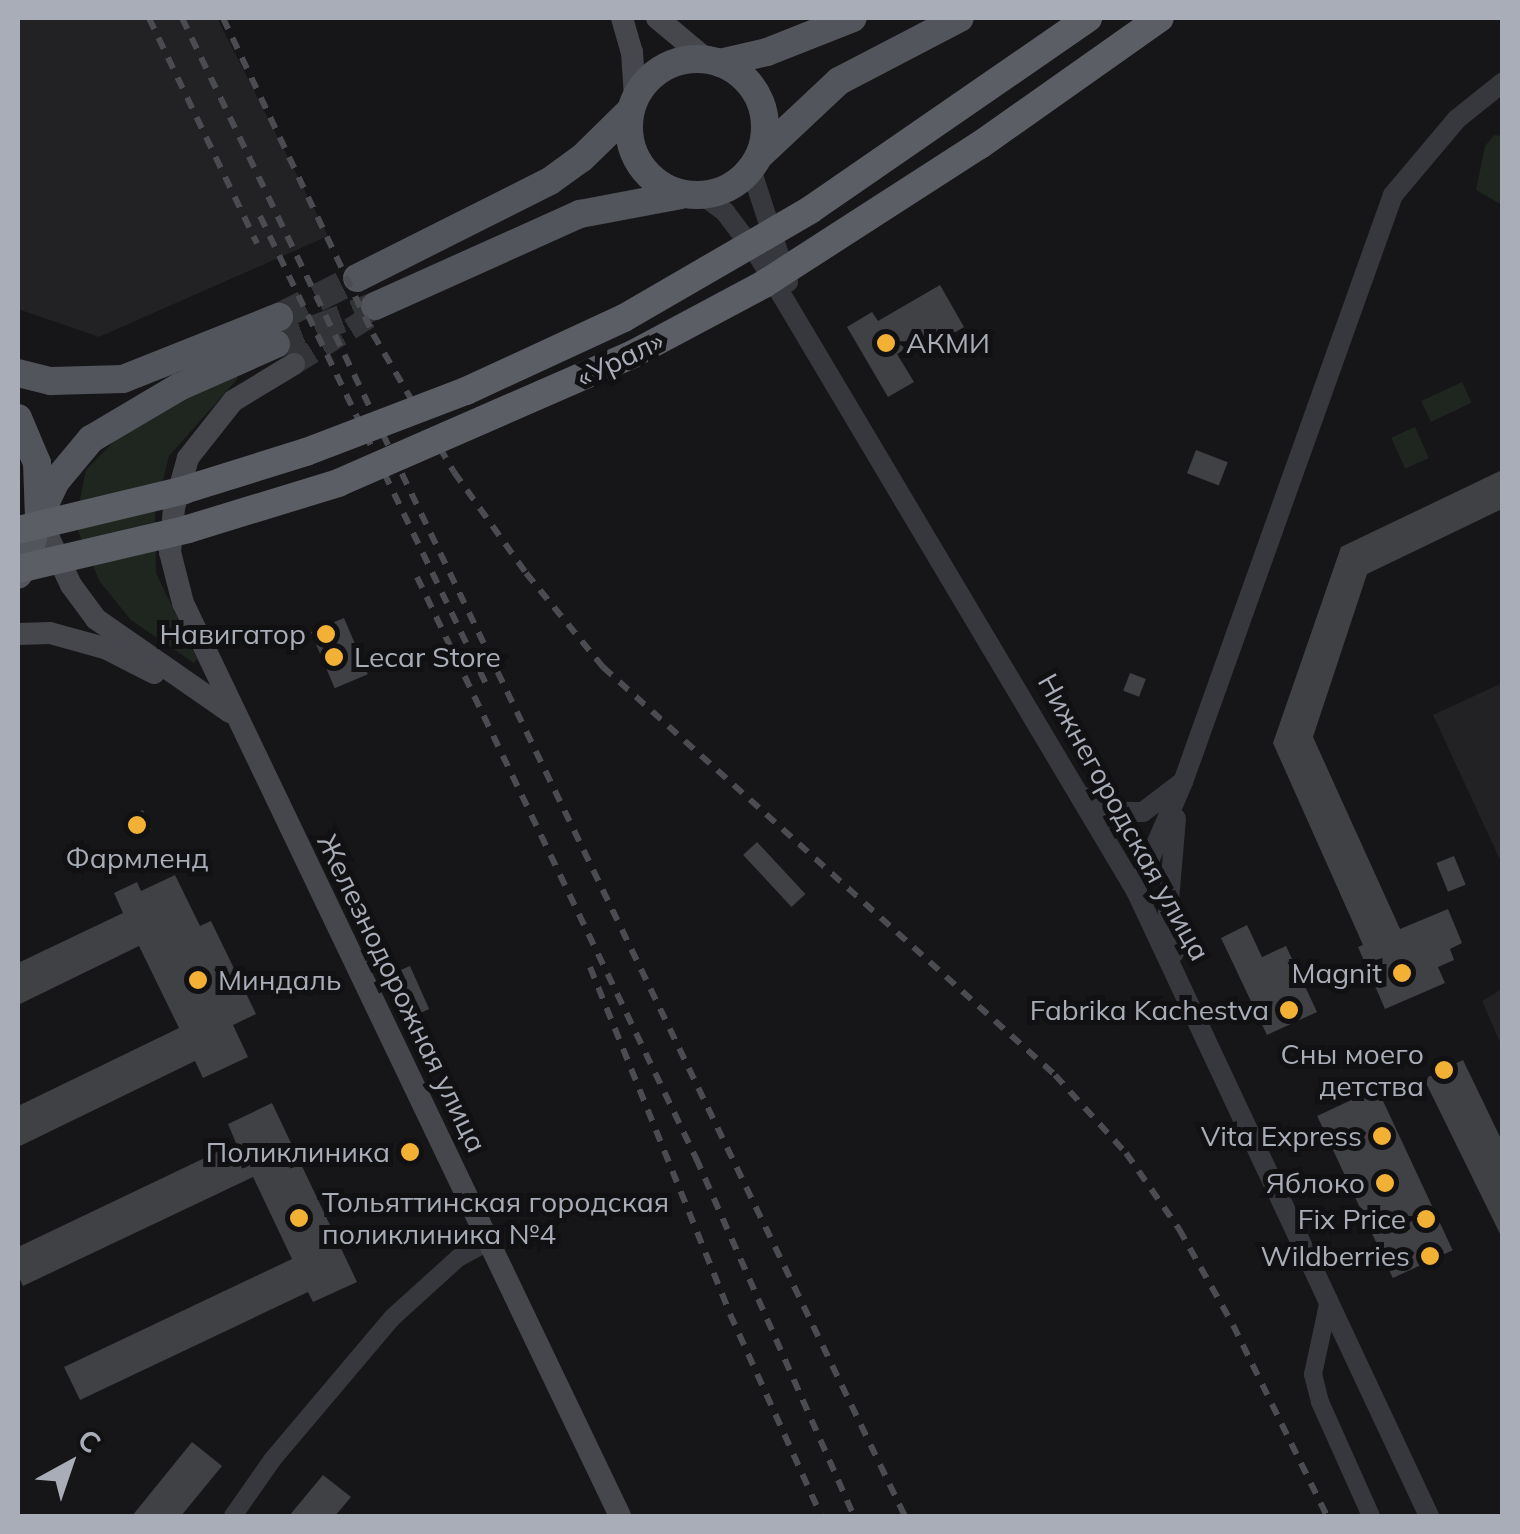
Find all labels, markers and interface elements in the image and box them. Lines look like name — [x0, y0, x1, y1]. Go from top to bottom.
street label: «Урал» — [571, 324, 669, 394]
place label: АКМИ — [906, 326, 990, 360]
marker: АКМИ — [875, 332, 897, 354]
place label: Навигатор — [160, 617, 306, 651]
marker: Навигатор — [315, 623, 337, 645]
place label: Lecar Store — [354, 640, 501, 674]
marker: Lecar Store — [323, 646, 345, 668]
street label: Нижнегородская улица — [1031, 668, 1217, 966]
marker: Фармленд — [126, 814, 148, 836]
street label: Железнодорожная улица — [310, 828, 494, 1158]
place label: Фармленд — [65, 841, 209, 875]
place label: Magnit — [1291, 956, 1382, 990]
marker: Magnit — [1391, 962, 1413, 984]
place label: Миндаль — [218, 963, 341, 997]
marker: Миндаль — [187, 969, 209, 991]
place label: Fabrika Kachestva — [1030, 993, 1269, 1027]
marker: Fabrika Kachestva — [1278, 999, 1300, 1021]
place label: Сны моего детства — [1281, 1037, 1424, 1103]
marker: Сны моего детства — [1433, 1059, 1455, 1081]
place label: Vita Express — [1201, 1119, 1362, 1153]
marker: Vita Express — [1371, 1125, 1393, 1147]
place label: Поликлиника — [206, 1135, 390, 1169]
marker: Поликлиника — [399, 1141, 421, 1163]
place label: Яблоко — [1266, 1166, 1365, 1200]
marker: Яблоко — [1374, 1172, 1396, 1194]
place label: Тольяттинская городская поликлиника №4 — [322, 1185, 669, 1251]
place label: Fix Price — [1298, 1202, 1406, 1236]
marker: Тольяттинская городская поликлиника №4 — [286, 1205, 312, 1231]
marker: Fix Price — [1415, 1208, 1437, 1230]
place label: Wildberries — [1261, 1239, 1410, 1273]
marker: Wildberries — [1419, 1245, 1441, 1267]
north arrow — [20, 1414, 120, 1514]
text: С — [71, 1421, 108, 1460]

